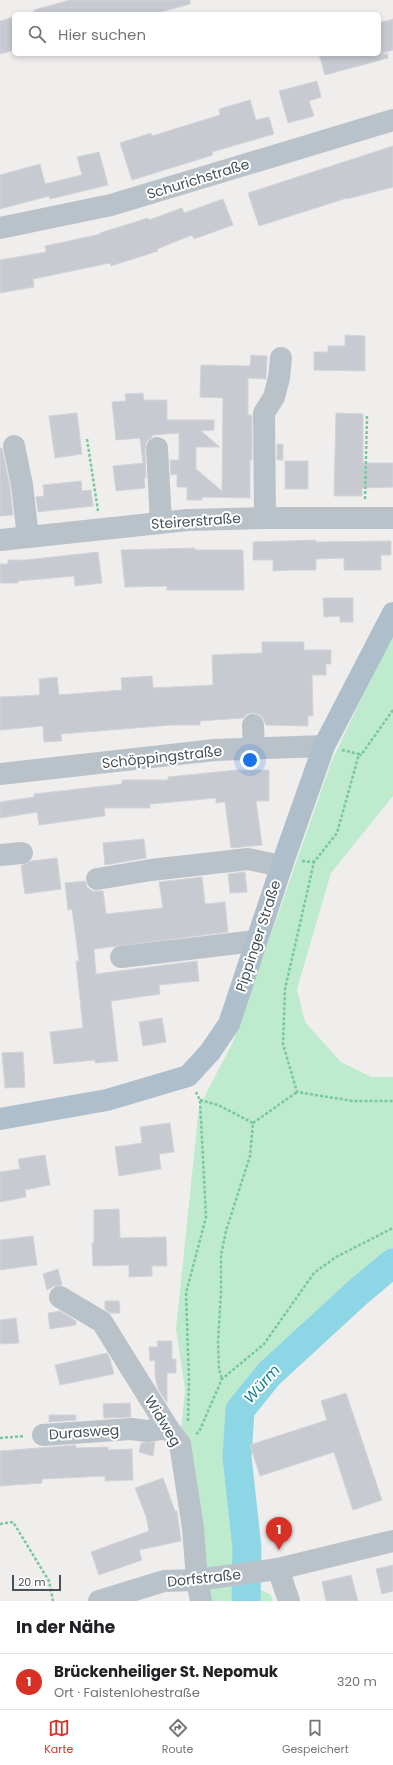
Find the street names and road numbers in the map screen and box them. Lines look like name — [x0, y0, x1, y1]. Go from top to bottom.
street label: Schurichstraße — [144, 154, 252, 204]
street label: Steirerstraße — [150, 508, 242, 534]
street label: Schöppingstraße — [101, 741, 223, 773]
street label: Pippinger Straße — [231, 877, 286, 994]
street label: Widweg — [140, 1392, 186, 1450]
street label: Durasweg — [48, 1420, 120, 1444]
street label: Dorfstraße — [166, 1564, 242, 1592]

